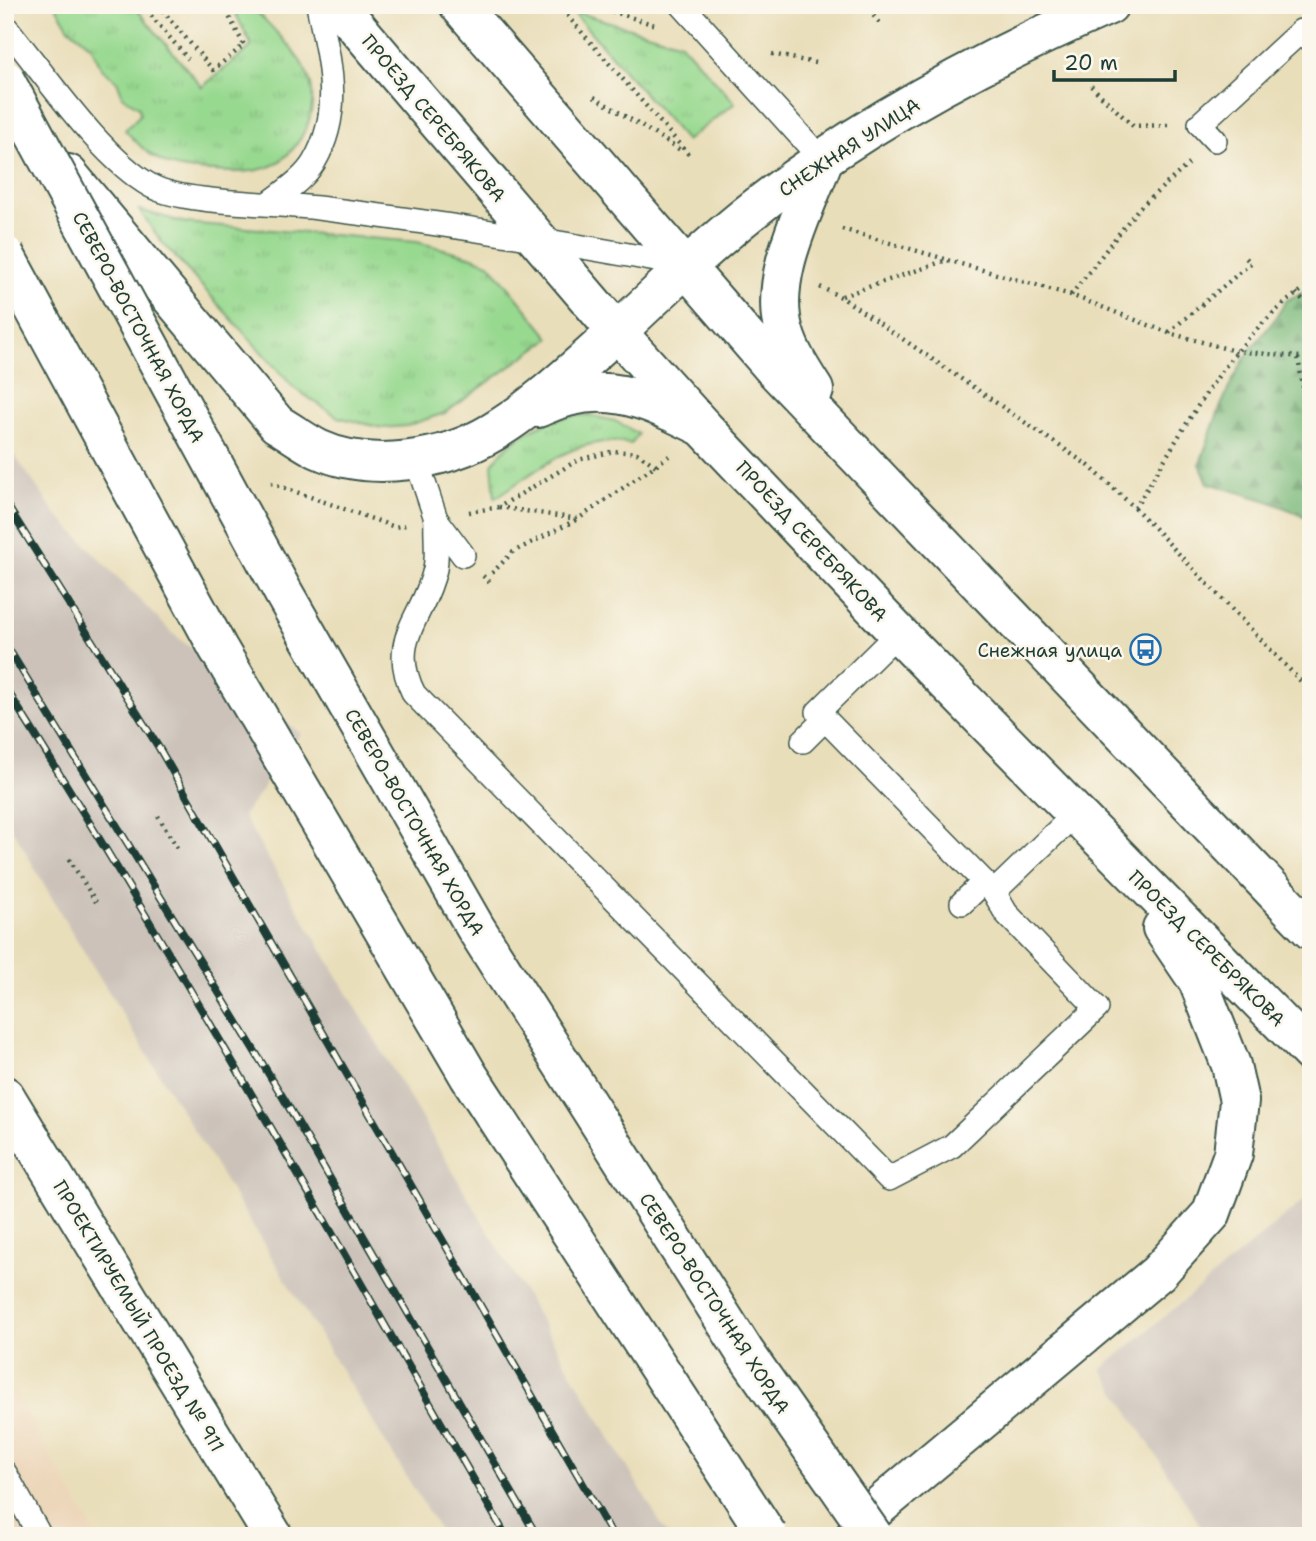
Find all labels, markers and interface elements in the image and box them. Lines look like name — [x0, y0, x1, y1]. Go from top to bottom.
street label: ПРОЕЗД СЕРЕБРЯКОВА — [356, 29, 511, 208]
scale bar — [1054, 38, 1174, 82]
text: 20 m — [1064, 49, 1118, 77]
street label: СНЕЖНАЯ УЛИЦА — [774, 92, 925, 202]
street label: СЕВЕРО-ВОСТОЧНАЯ ХОРДА — [67, 207, 210, 448]
street label: ПРОЕЗД СЕРЕБРЯКОВА — [730, 455, 893, 627]
bus stop icon: Снежная улица — [1128, 633, 1162, 667]
place label: Снежная улица — [977, 638, 1122, 663]
street label: СЕВЕРО-ВОСТОЧНАЯ ХОРДА — [339, 704, 490, 941]
street label: ПРОЕЗД СЕРЕБРЯКОВА — [1123, 865, 1290, 1032]
street label: ПРОЕКТИРУЕМЫЙ ПРОЕЗД № 911 — [47, 1176, 230, 1457]
street label: СЕВЕРО-ВОСТОЧНАЯ ХОРДА — [634, 1188, 796, 1419]

